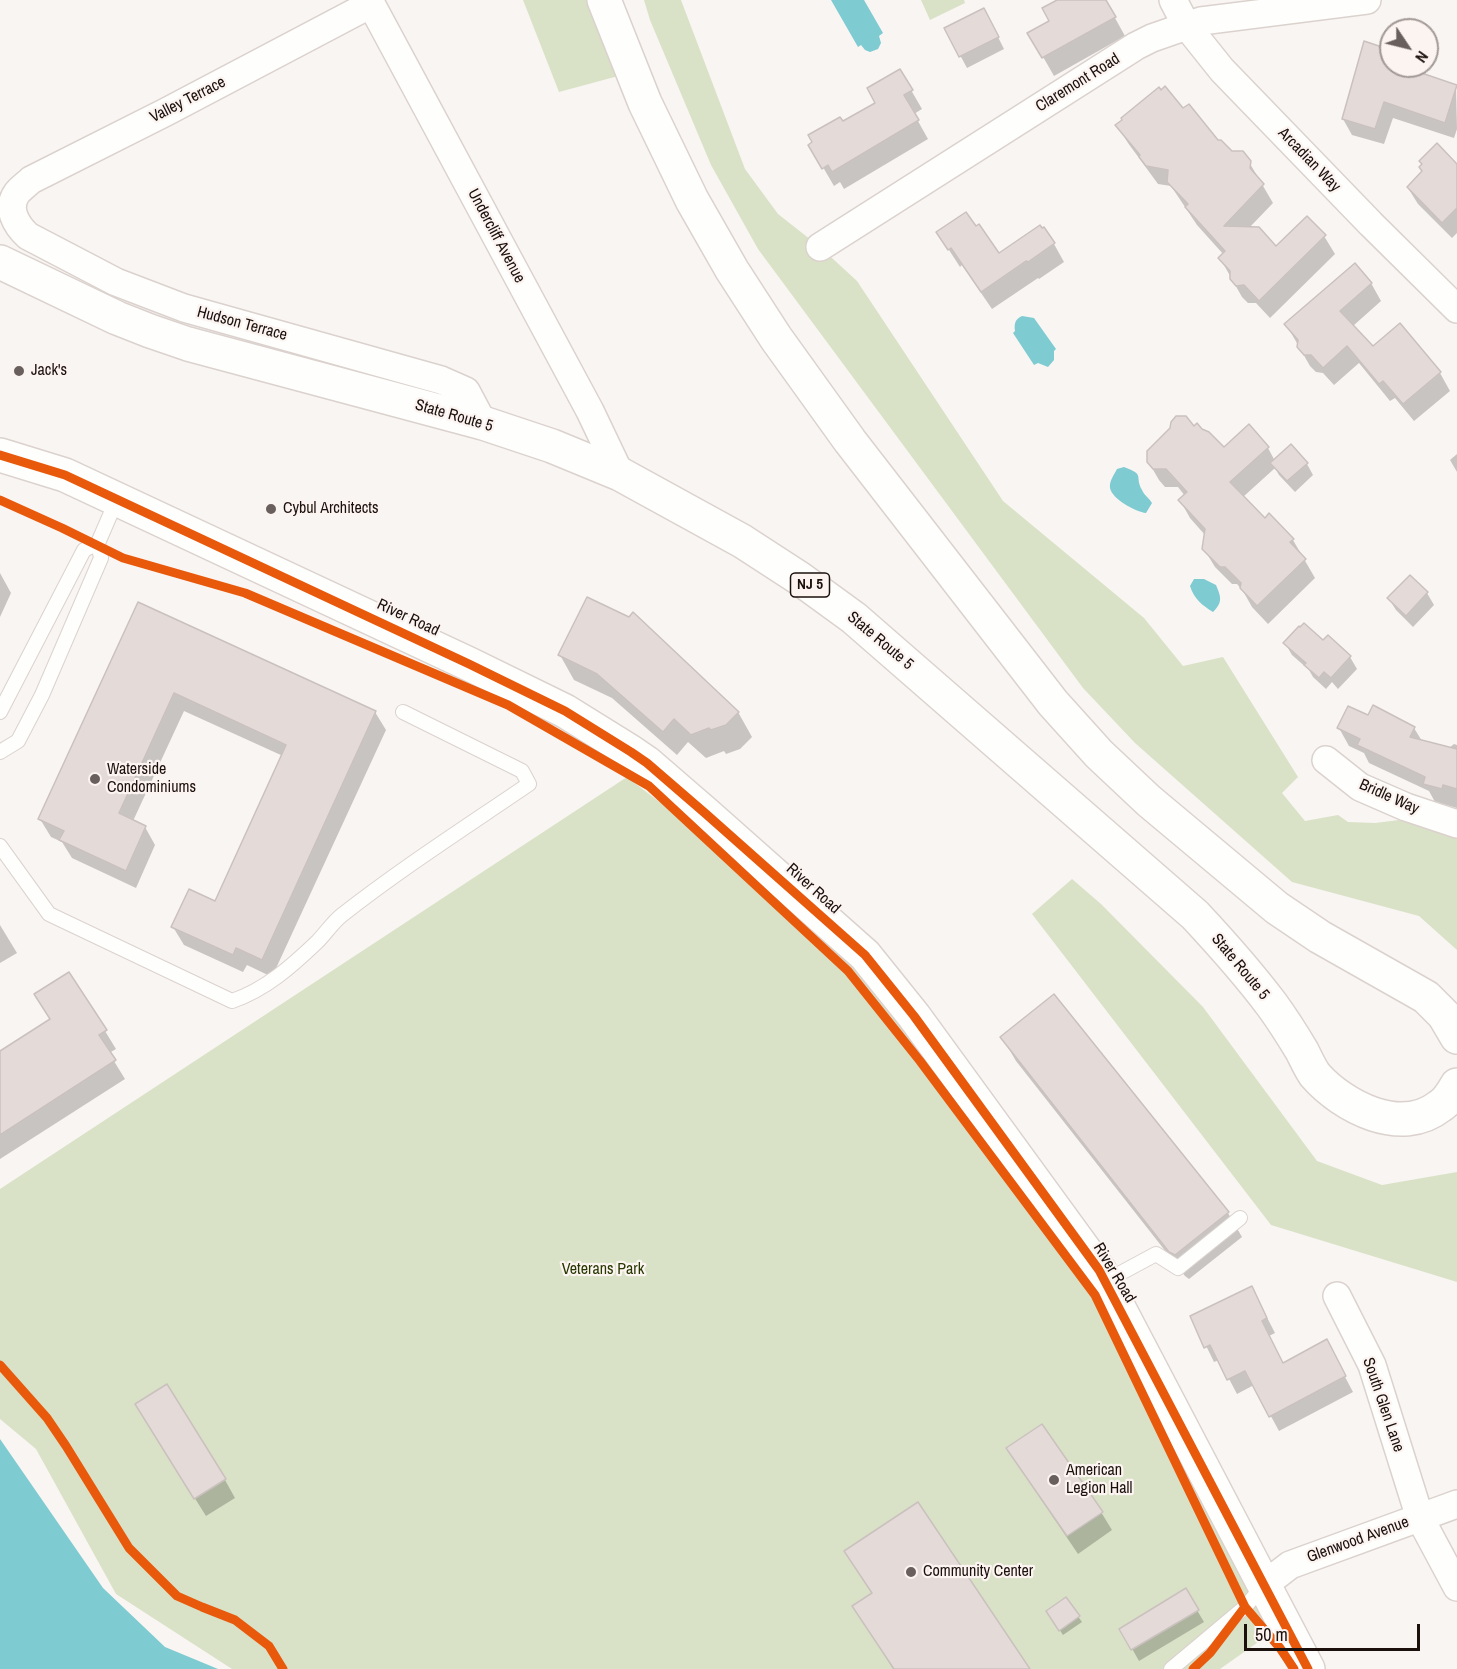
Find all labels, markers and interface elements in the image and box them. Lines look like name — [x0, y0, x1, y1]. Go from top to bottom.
north arrow — [1379, 18, 1439, 78]
text: N — [1410, 47, 1434, 67]
street label: Claremont Road — [1032, 50, 1124, 116]
street label: Valley Terrace — [147, 73, 229, 127]
street label: Arcadian Way — [1274, 124, 1344, 196]
street label: Undercliff Avenue — [463, 186, 529, 286]
street label: Hudson Terrace — [195, 303, 289, 345]
place label: Jack's — [31, 361, 67, 381]
marker: Jack's — [12, 364, 26, 378]
street label: State Route 5 — [413, 396, 495, 436]
place label: Cybul Architects — [283, 499, 379, 519]
marker: Cybul Architects — [264, 502, 278, 516]
road number: NJ 5 — [790, 573, 830, 597]
street label: River Road — [374, 595, 442, 641]
street label: State Route 5 — [843, 608, 917, 674]
place label: Waterside Condominiums — [107, 760, 196, 798]
marker: Waterside Condominiums — [88, 772, 102, 786]
street label: Bridle Way — [1356, 775, 1422, 819]
street label: River Road — [782, 860, 844, 918]
street label: State Route 5 — [1207, 930, 1273, 1004]
street label: River Road — [1089, 1240, 1139, 1306]
park label: Veterans Park — [562, 1260, 644, 1280]
street label: South Glen Lane — [1358, 1355, 1408, 1455]
place label: American Legion Hall — [1066, 1461, 1132, 1499]
marker: American Legion Hall — [1047, 1473, 1061, 1487]
street label: Glenwood Avenue — [1304, 1513, 1412, 1567]
place label: Community Center — [923, 1562, 1033, 1582]
marker: Community Center — [904, 1565, 918, 1579]
scale bar — [1247, 1612, 1422, 1650]
text: 50 m — [1255, 1622, 1288, 1647]

